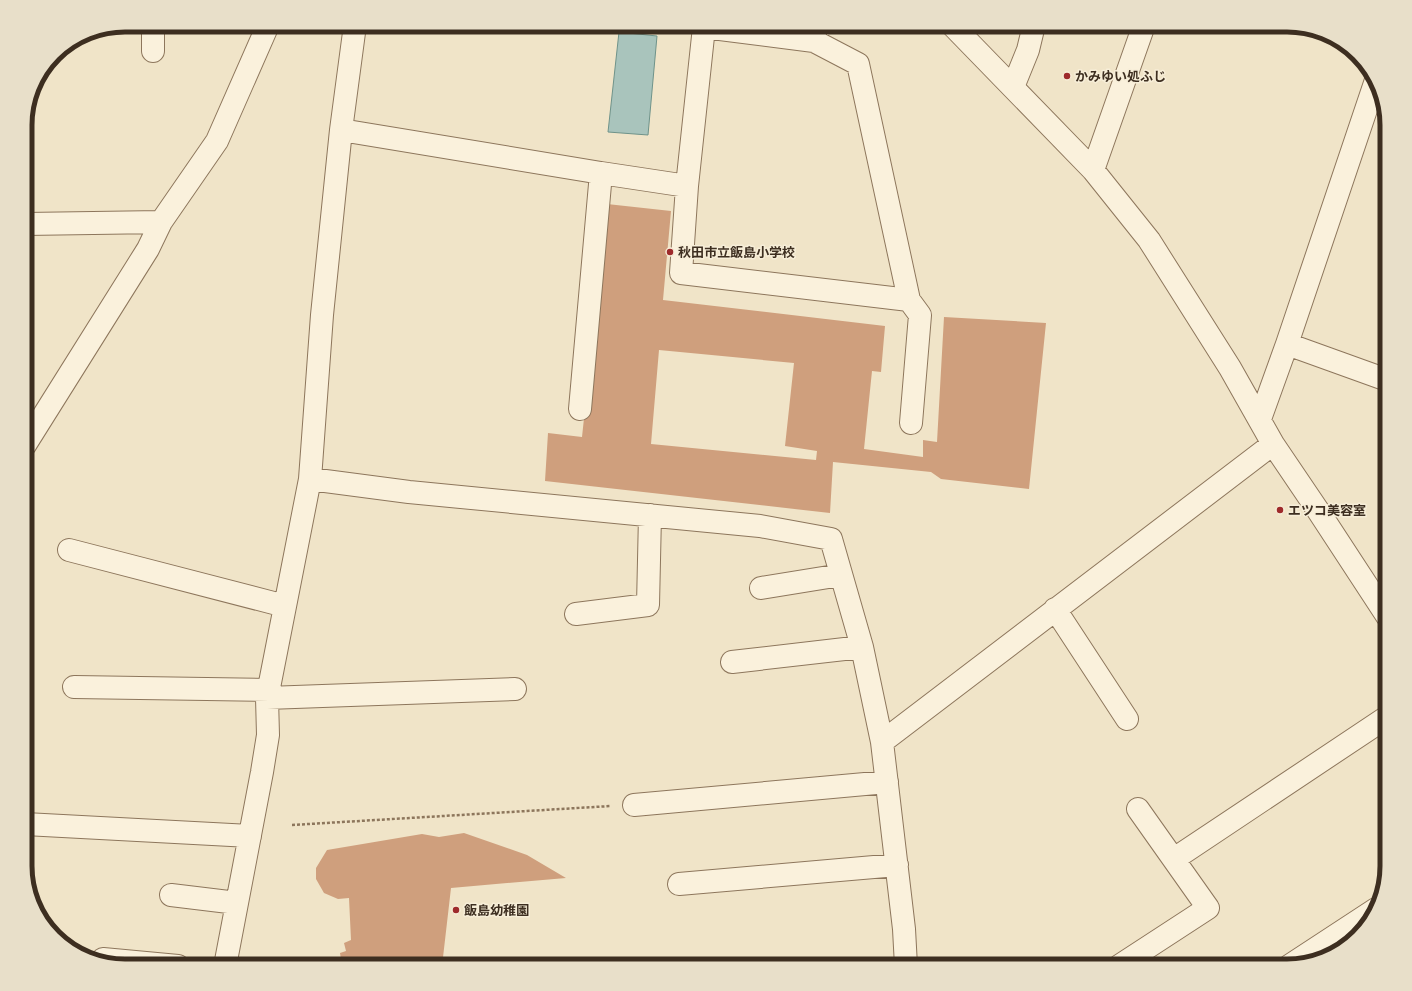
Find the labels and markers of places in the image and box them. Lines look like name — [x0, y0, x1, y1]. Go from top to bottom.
place label: かみゆい処ふじ — [1075, 67, 1166, 85]
marker: かみゆい処ふじ — [1062, 71, 1072, 81]
place label: 秋田市立飯島小学校 — [678, 243, 795, 261]
marker: 秋田市立飯島小学校 — [665, 247, 675, 257]
place label: エツコ美容室 — [1288, 501, 1366, 519]
marker: エツコ美容室 — [1275, 505, 1285, 515]
place label: 飯島幼稚園 — [464, 901, 529, 919]
marker: 飯島幼稚園 — [451, 905, 461, 915]

